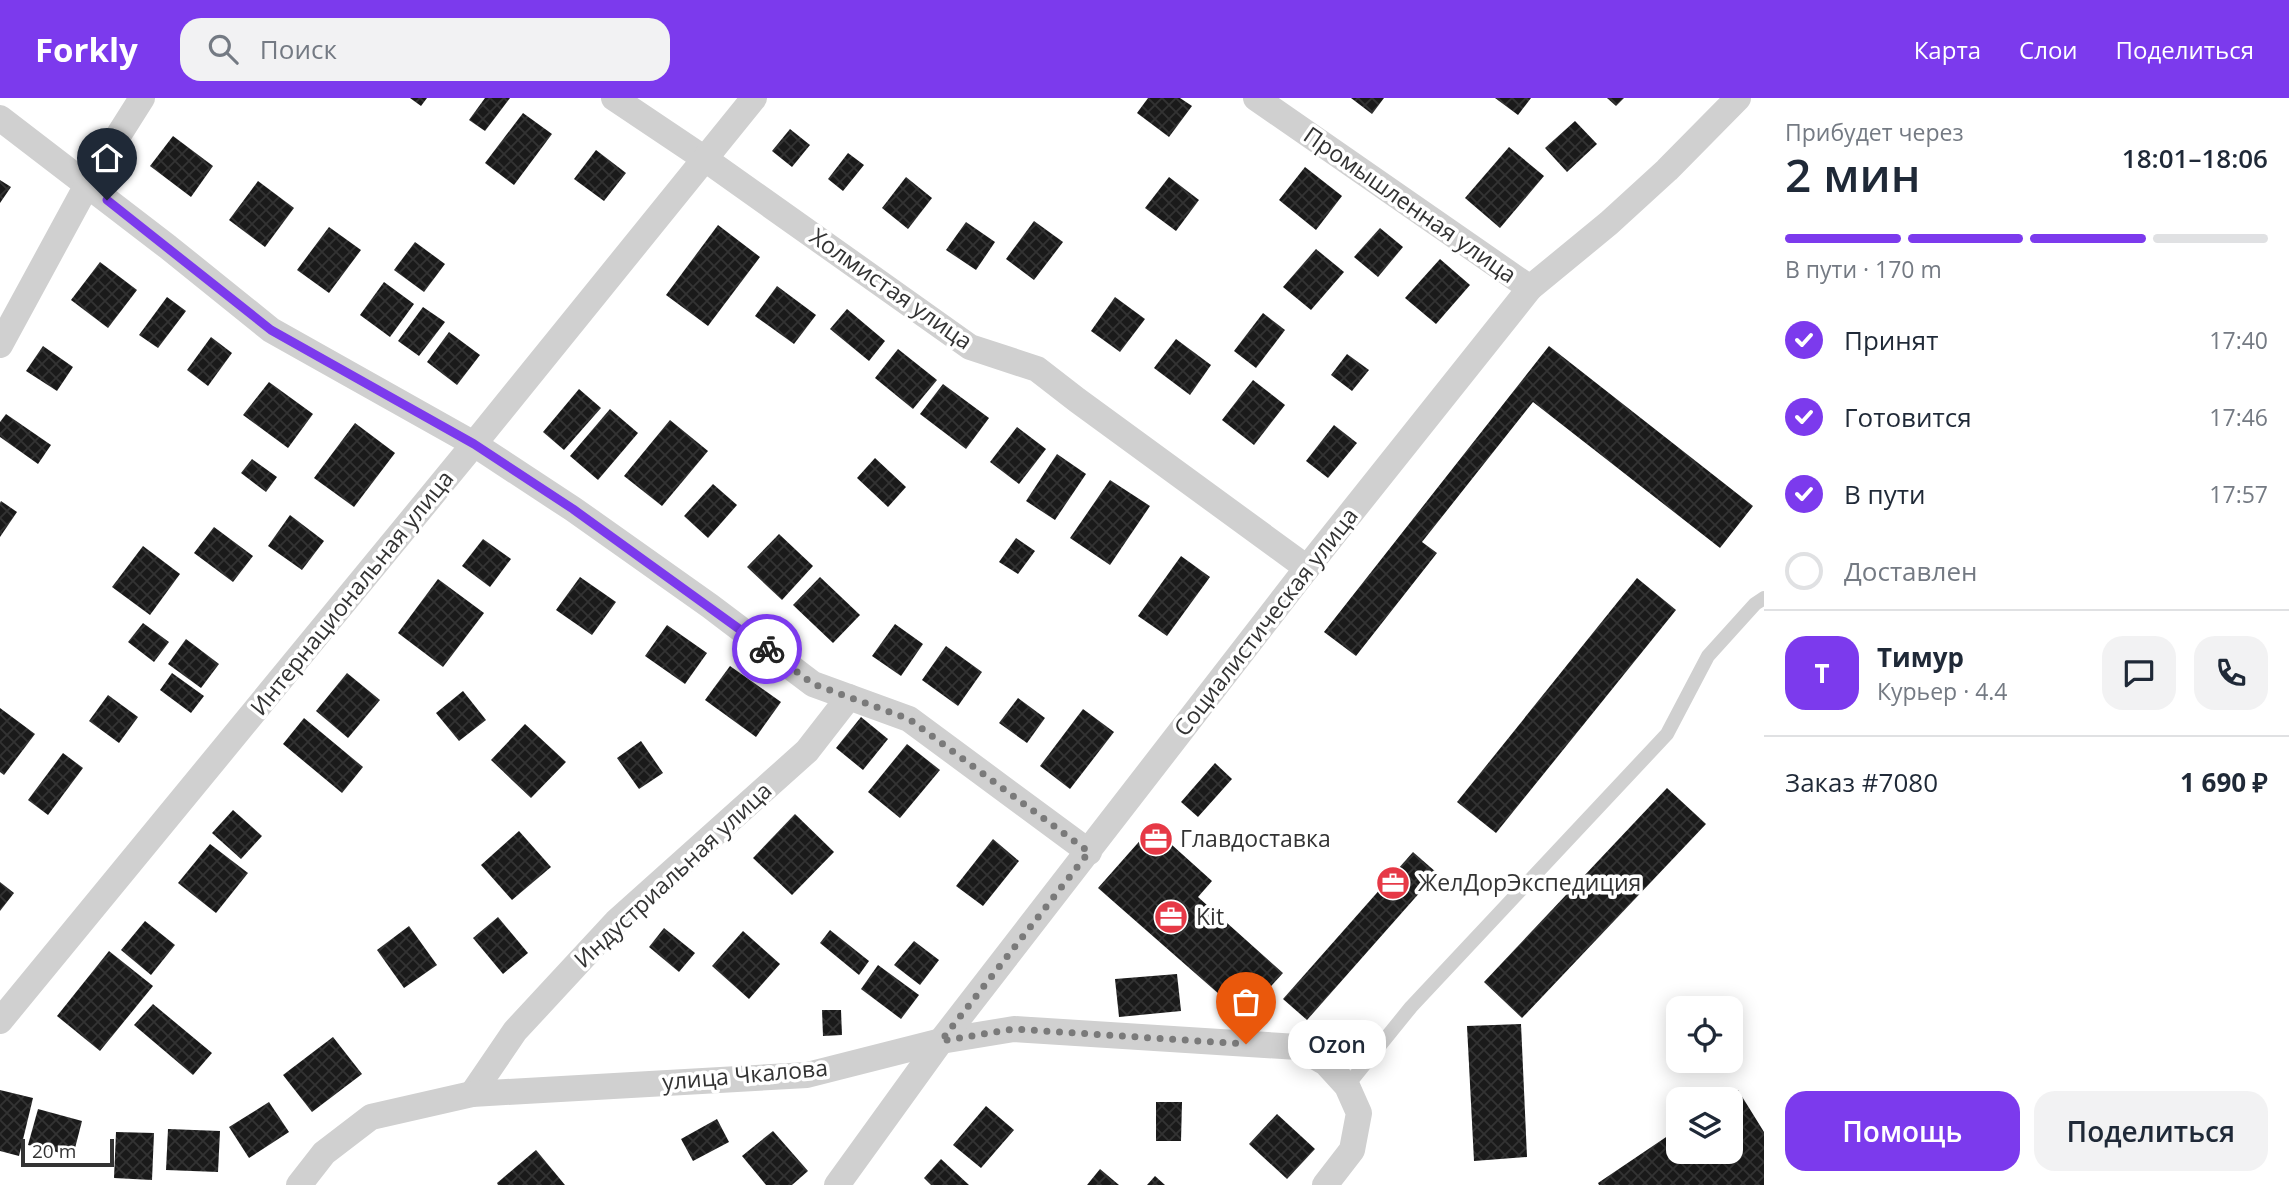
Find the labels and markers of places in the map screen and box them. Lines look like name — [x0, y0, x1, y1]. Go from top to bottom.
pin — [77, 128, 137, 200]
office icon: Главдоставка — [1137, 820, 1175, 858]
place label: Главдоставка — [1180, 822, 1331, 854]
office icon: ЖелДорЭкспедиция — [1374, 864, 1412, 902]
place label: ЖелДорЭкспедиция — [1418, 866, 1641, 898]
office icon: Kit — [1152, 898, 1190, 936]
place label: Kit — [1196, 900, 1224, 932]
pin — [1216, 972, 1276, 1044]
callout: Ozon — [1288, 1020, 1386, 1068]

